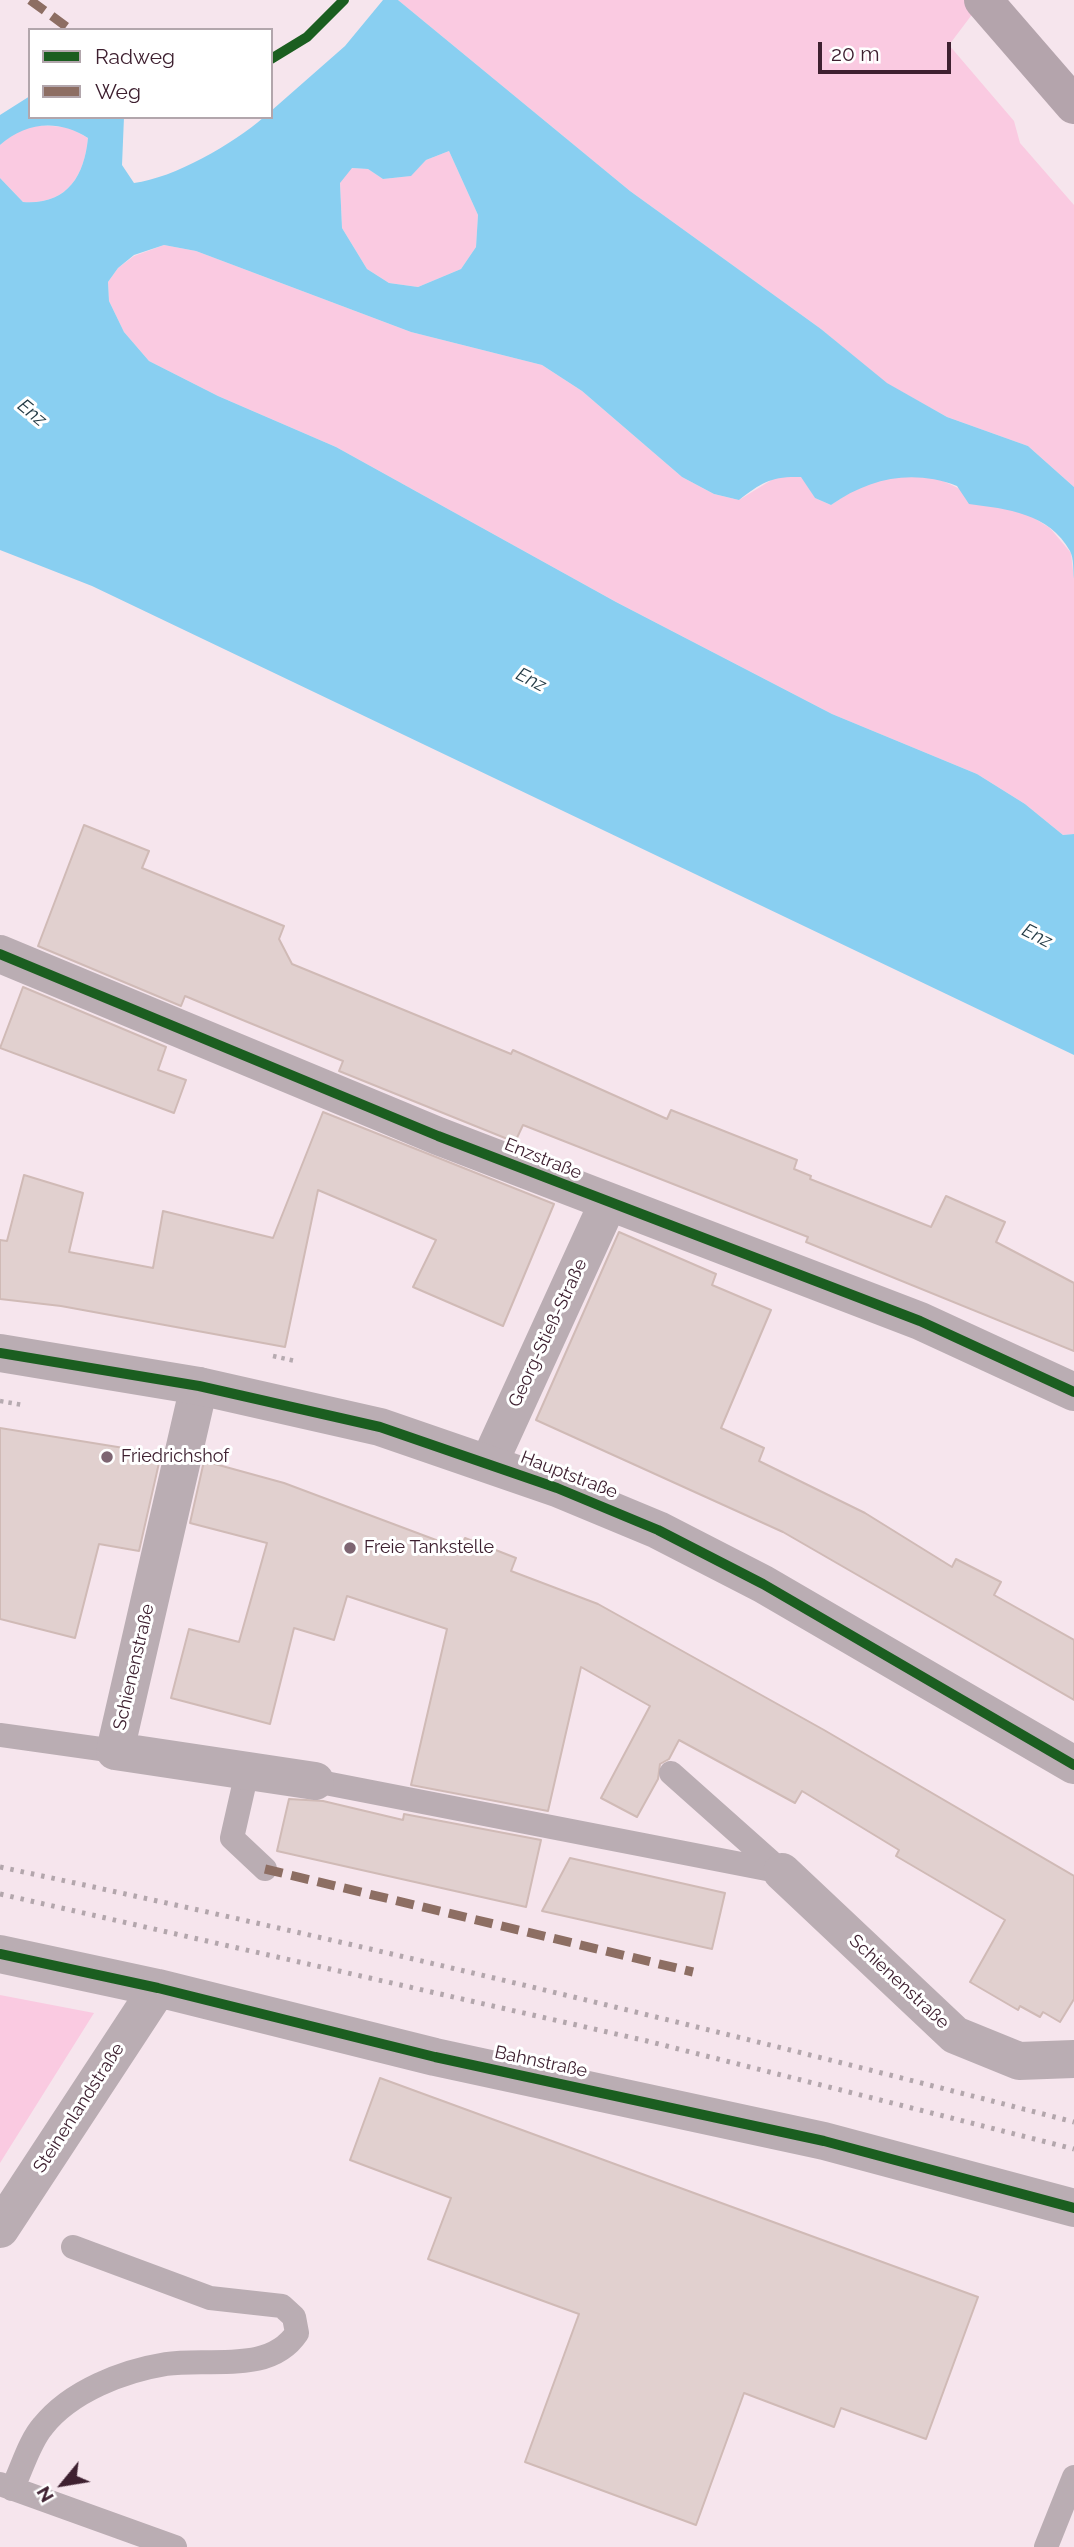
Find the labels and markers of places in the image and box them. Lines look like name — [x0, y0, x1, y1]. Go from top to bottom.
place label: Friedrichshof — [121, 1446, 229, 1468]
marker: Friedrichshof — [99, 1449, 115, 1465]
place label: Freie Tankstelle — [364, 1537, 494, 1559]
marker: Freie Tankstelle — [342, 1540, 358, 1556]

